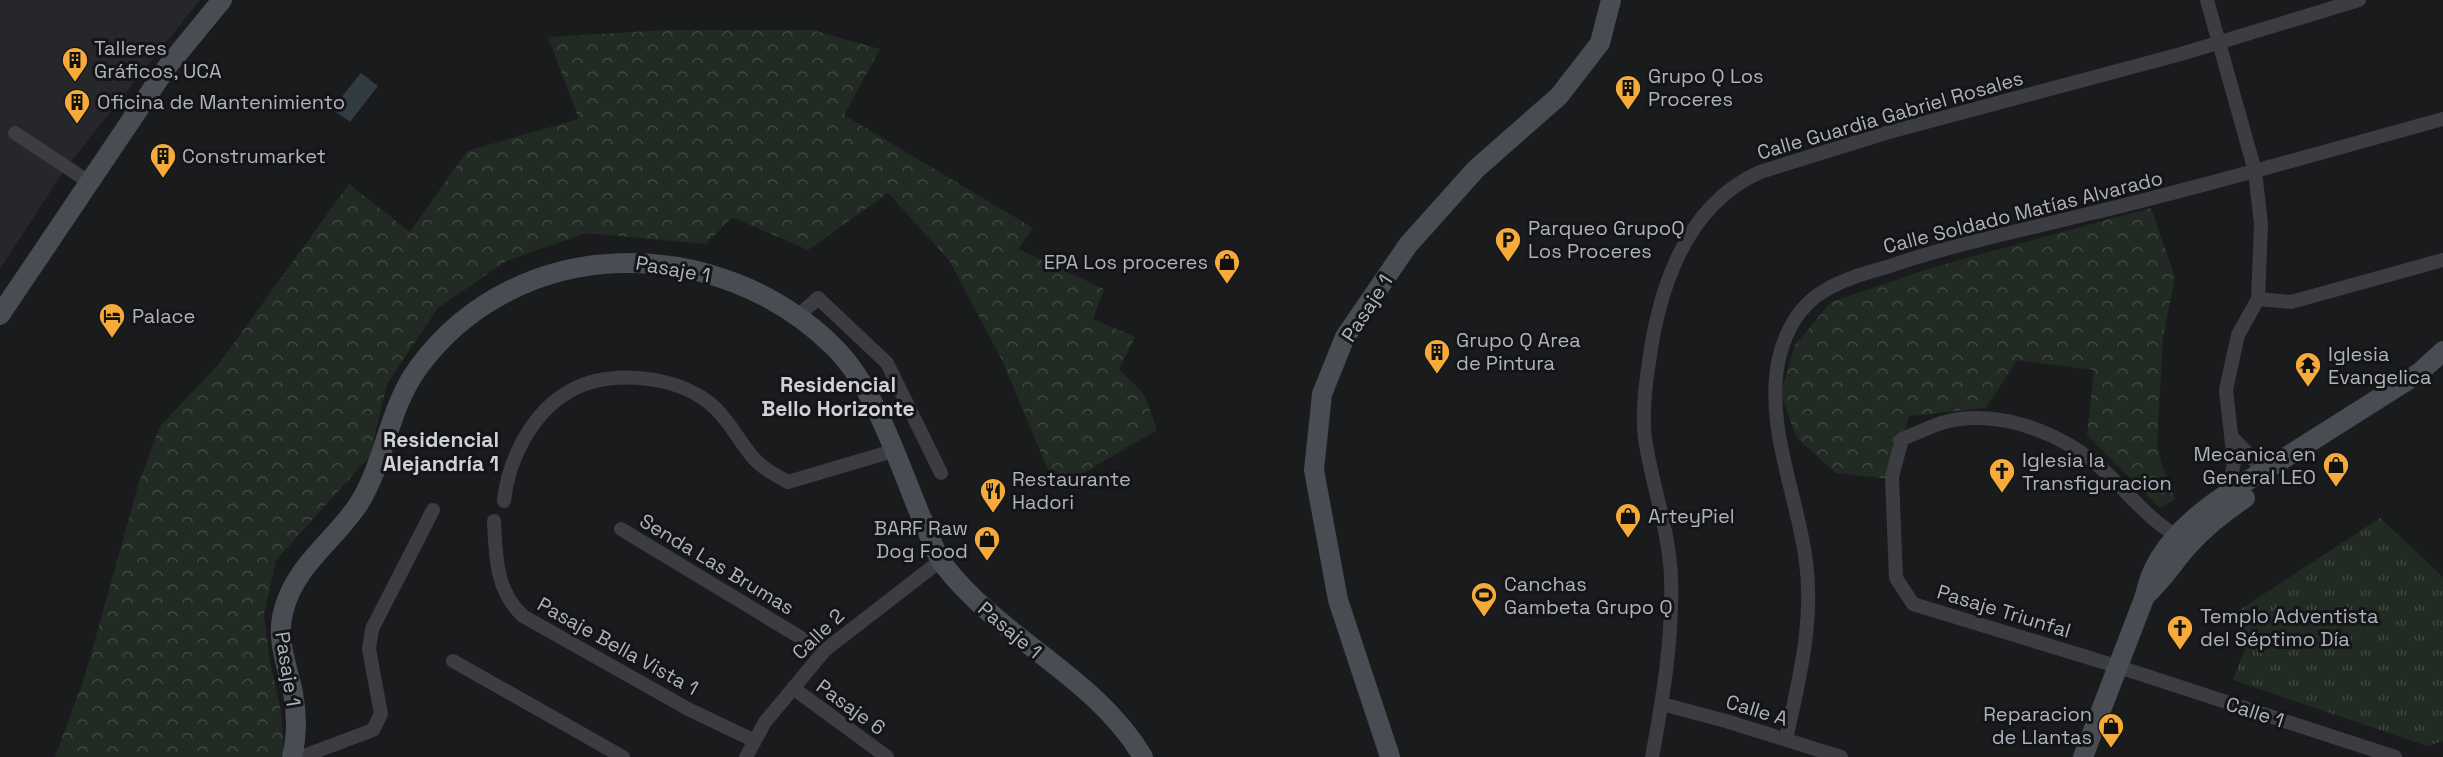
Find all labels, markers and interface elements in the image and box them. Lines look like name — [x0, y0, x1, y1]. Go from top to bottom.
place label: Talleres Gráficos, UCA — [94, 35, 222, 84]
building icon: Talleres Gráficos, UCA — [60, 45, 90, 83]
place label: Grupo Q Los Proceres — [1648, 63, 1764, 112]
street label: Calle Guardia Gabriel Rosales — [1754, 64, 2026, 166]
building icon: Grupo Q Los Proceres — [1613, 73, 1643, 111]
building icon: Oficina de Mantenimiento — [62, 87, 92, 125]
place label: Oficina de Mantenimiento — [97, 89, 345, 115]
building icon: Construmarket — [148, 141, 178, 179]
place label: Construmarket — [182, 143, 326, 169]
street label: Calle Soldado Matías Alvarado — [1880, 165, 2166, 259]
place label: Parqueo GrupoQ Los Proceres — [1528, 215, 1685, 264]
parking icon: Parqueo GrupoQ Los Proceres — [1493, 225, 1523, 263]
shop icon: EPA Los proceres — [1212, 247, 1242, 285]
place label: EPA Los proceres — [1044, 249, 1208, 275]
street label: Pasaje 1 — [634, 250, 712, 288]
street label: Pasaje 1 — [1336, 269, 1398, 347]
hotel icon: Palace — [97, 301, 127, 339]
place label: Palace — [132, 303, 195, 329]
place label: Grupo Q Area de Pintura — [1456, 327, 1581, 376]
building icon: Grupo Q Area de Pintura — [1422, 337, 1452, 375]
place label: Iglesia Evangelica — [2328, 341, 2431, 390]
temple icon: Iglesia Evangelica — [2293, 350, 2323, 388]
district label: Residencial Bello Horizonte — [761, 371, 915, 422]
district label: Residencial Alejandría 1 — [383, 426, 499, 477]
place label: Mecanica en General LEO — [2194, 441, 2316, 490]
place label: Iglesia la Transfiguracion — [2022, 447, 2172, 496]
shop icon: Mecanica en General LEO — [2321, 450, 2351, 488]
church icon: Iglesia la Transfiguracion — [1987, 456, 2017, 494]
place label: Restaurante Hadori — [1012, 466, 1131, 515]
restaurant icon: Restaurante Hadori — [978, 476, 1008, 514]
shop icon: ArteyPiel — [1613, 501, 1643, 539]
place label: ArteyPiel — [1648, 503, 1735, 529]
street label: Senda Las Brumas — [635, 508, 799, 620]
place label: BARF Raw Dog Food — [874, 515, 968, 564]
shop icon: BARF Raw Dog Food — [972, 524, 1002, 562]
place label: Canchas Gambeta Grupo Q — [1504, 571, 1673, 620]
street label: Pasaje Triunfal — [1934, 578, 2074, 644]
sports icon: Canchas Gambeta Grupo Q — [1469, 580, 1499, 618]
street label: Pasaje Bella Vista 1 — [533, 591, 703, 701]
street label: Pasaje 1 — [973, 596, 1047, 664]
street label: Calle 2 — [786, 603, 850, 665]
place label: Templo Adventista del Séptimo Día — [2200, 603, 2379, 652]
church icon: Templo Adventista del Séptimo Día — [2165, 613, 2195, 651]
street label: Pasaje 1 — [269, 630, 307, 708]
street label: Pasaje 6 — [811, 673, 891, 741]
street label: Calle A — [1723, 688, 1792, 732]
street label: Calle 1 — [2223, 690, 2287, 734]
place label: Reparacion de Llantas — [1983, 701, 2092, 750]
shop icon: Reparacion de Llantas — [2096, 711, 2126, 749]

